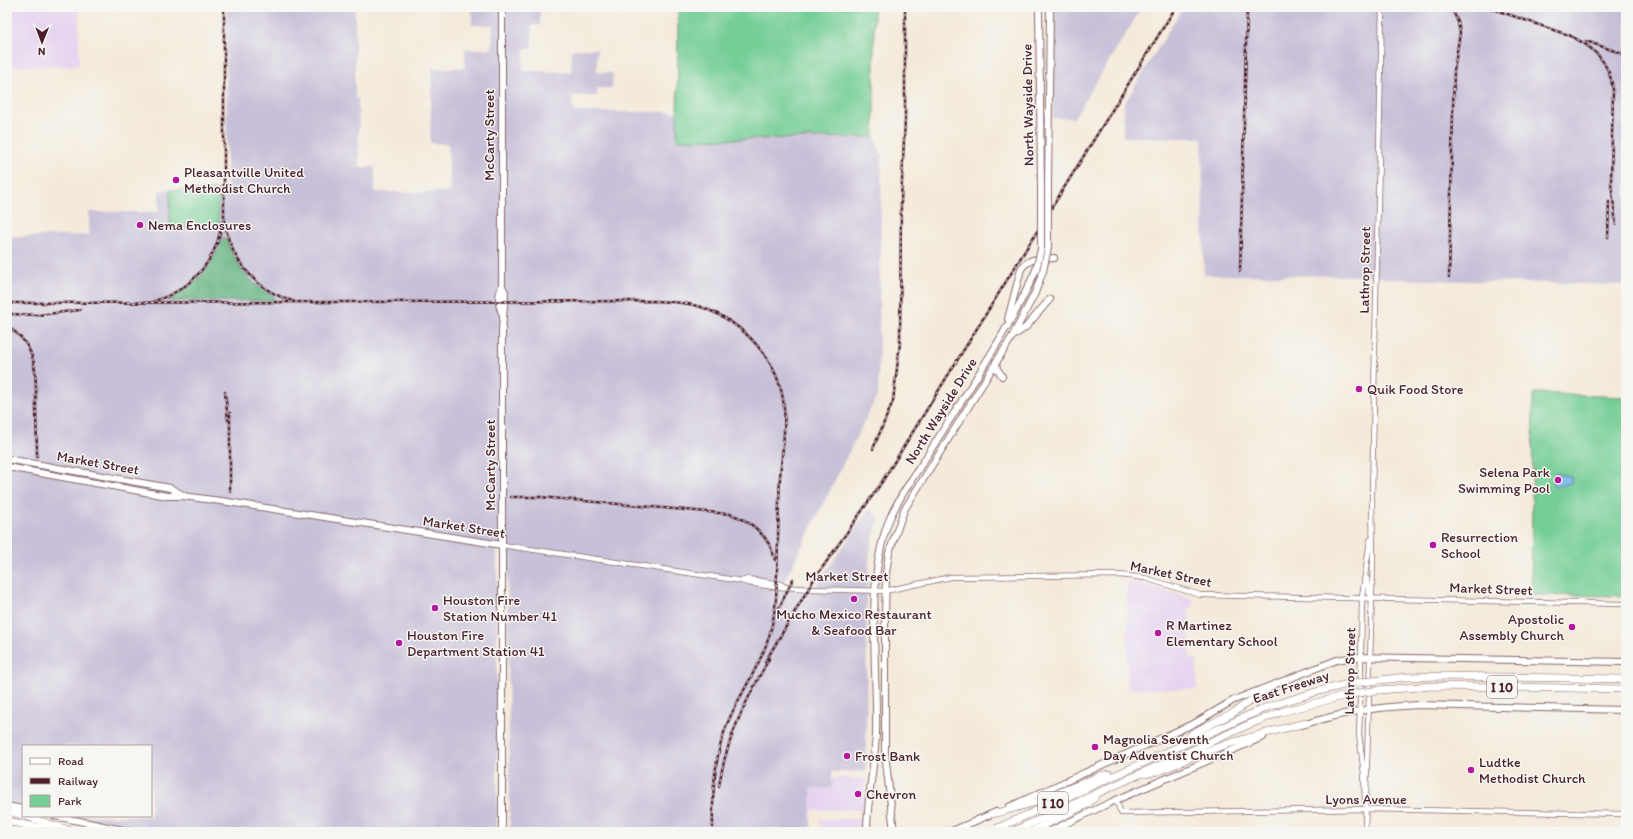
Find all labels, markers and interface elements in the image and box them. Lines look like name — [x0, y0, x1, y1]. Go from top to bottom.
north arrow — [22, 22, 62, 62]
street label: North Wayside Drive — [1018, 43, 1038, 166]
text: N — [38, 45, 46, 58]
street label: McCarty Street — [481, 89, 498, 181]
place label: Pleasantville United Methodist Church — [184, 164, 304, 197]
marker: Pleasantville United Methodist Church — [171, 175, 181, 185]
place label: Nema Enclosures — [148, 217, 251, 234]
marker: Nema Enclosures — [135, 220, 145, 230]
street label: Lathrop Street — [1356, 226, 1374, 314]
street label: North Wayside Drive — [901, 354, 981, 467]
place label: Quik Food Store — [1367, 381, 1464, 398]
marker: Quik Food Store — [1354, 384, 1364, 394]
street label: McCarty Street — [482, 419, 499, 511]
street label: Market Street — [56, 447, 140, 479]
place label: Selena Park Swimming Pool — [1458, 464, 1551, 497]
marker: Selena Park Swimming Pool — [1553, 475, 1563, 485]
street label: Market Street — [422, 512, 506, 542]
place label: Resurrection School — [1441, 529, 1518, 562]
marker: Resurrection School — [1428, 540, 1438, 550]
street label: Market Street — [1129, 557, 1213, 591]
street label: Market Street — [805, 568, 889, 585]
street label: Market Street — [1449, 579, 1533, 599]
place label: Houston Fire Station Number 41 — [443, 592, 557, 625]
marker: Mucho Mexico Restaurant & Seafood Bar — [849, 594, 859, 604]
marker: Houston Fire Station Number 41 — [430, 603, 440, 613]
place label: Mucho Mexico Restaurant & Seafood Bar — [776, 606, 932, 639]
place label: Apostolic Assembly Church — [1459, 611, 1564, 644]
place label: R Martinez Elementary School — [1166, 617, 1278, 650]
marker: Apostolic Assembly Church — [1567, 622, 1577, 632]
place label: Houston Fire Department Station 41 — [407, 627, 545, 660]
street label: Lathrop Street — [1341, 627, 1359, 715]
marker: R Martinez Elementary School — [1153, 628, 1163, 638]
marker: Houston Fire Department Station 41 — [394, 638, 404, 648]
street label: East Freeway — [1251, 667, 1332, 707]
road number: I 10 — [1487, 676, 1517, 698]
place label: Magnolia Seventh Day Adventist Church — [1103, 731, 1233, 764]
marker: Magnolia Seventh Day Adventist Church — [1090, 742, 1100, 752]
legend — [22, 745, 152, 817]
place label: Frost Bank — [855, 748, 920, 765]
marker: Frost Bank — [842, 751, 852, 761]
text: Road — [58, 754, 84, 768]
place label: Ludtke Methodist Church — [1479, 754, 1586, 787]
marker: Ludtke Methodist Church — [1466, 765, 1476, 775]
text: Railway — [58, 774, 98, 788]
place label: Chevron — [866, 786, 916, 803]
marker: Chevron — [853, 789, 863, 799]
street label: Lyons Avenue — [1325, 791, 1407, 808]
road number: I 10 — [1038, 792, 1068, 814]
text: Park — [58, 794, 82, 808]

